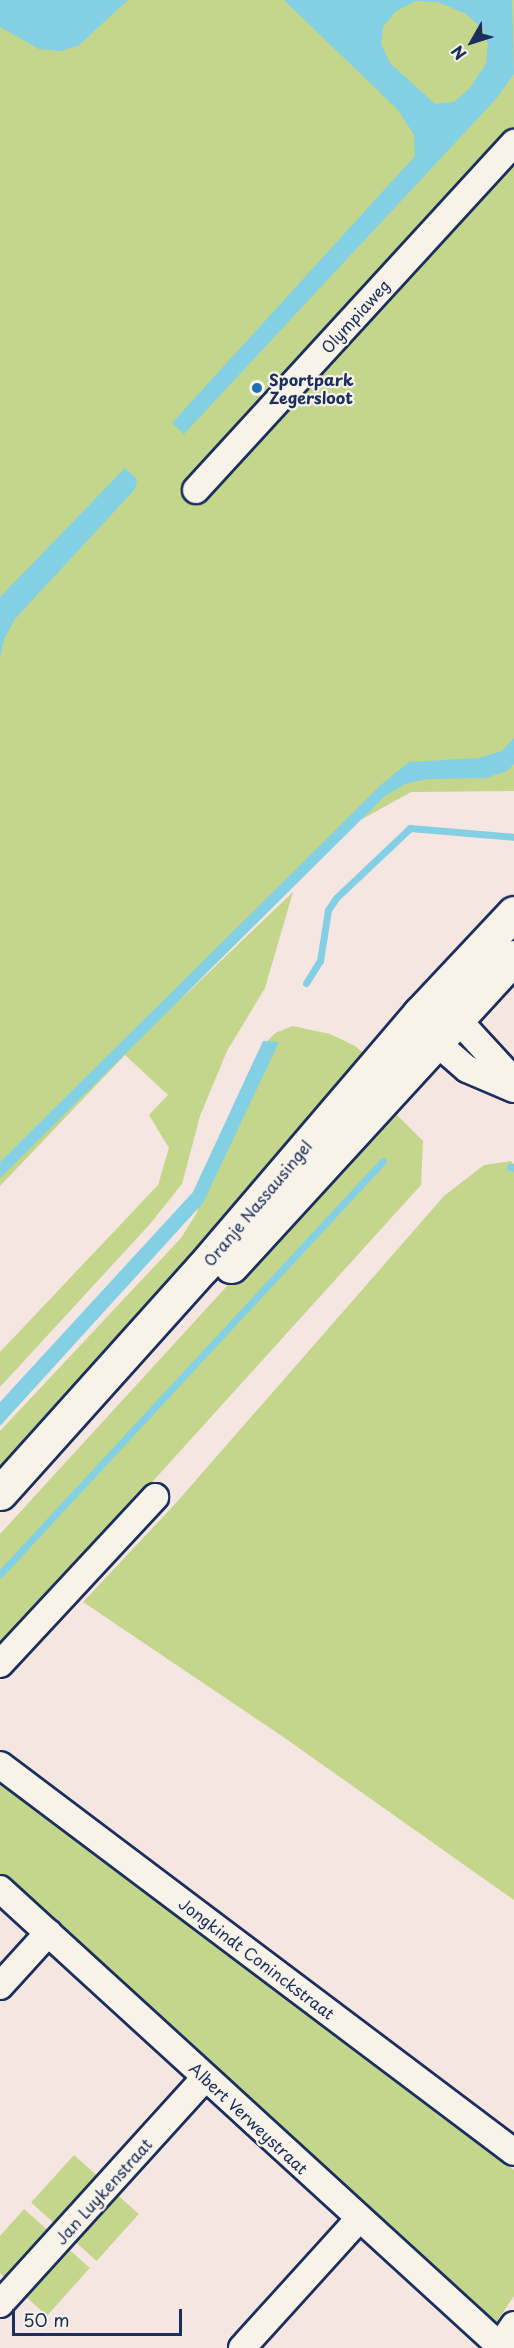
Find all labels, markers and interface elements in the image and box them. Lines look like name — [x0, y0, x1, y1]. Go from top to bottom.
north arrow — [442, 12, 502, 72]
text: N — [445, 41, 471, 66]
street label: Olympiaweg — [317, 275, 393, 357]
place label: Sportpark Zegersloot — [269, 369, 354, 407]
marker: Sportpark Zegersloot — [250, 381, 264, 395]
street label: Oranje Nassausingel — [199, 1136, 315, 1270]
street label: Jongkindt Coninckstraat — [175, 1893, 339, 2023]
street label: Albert Verweystraat — [185, 2058, 313, 2178]
street label: Jan Luykenstraat — [51, 2135, 155, 2247]
scale bar — [15, 2297, 184, 2335]
text: 50 m — [23, 2306, 70, 2333]

